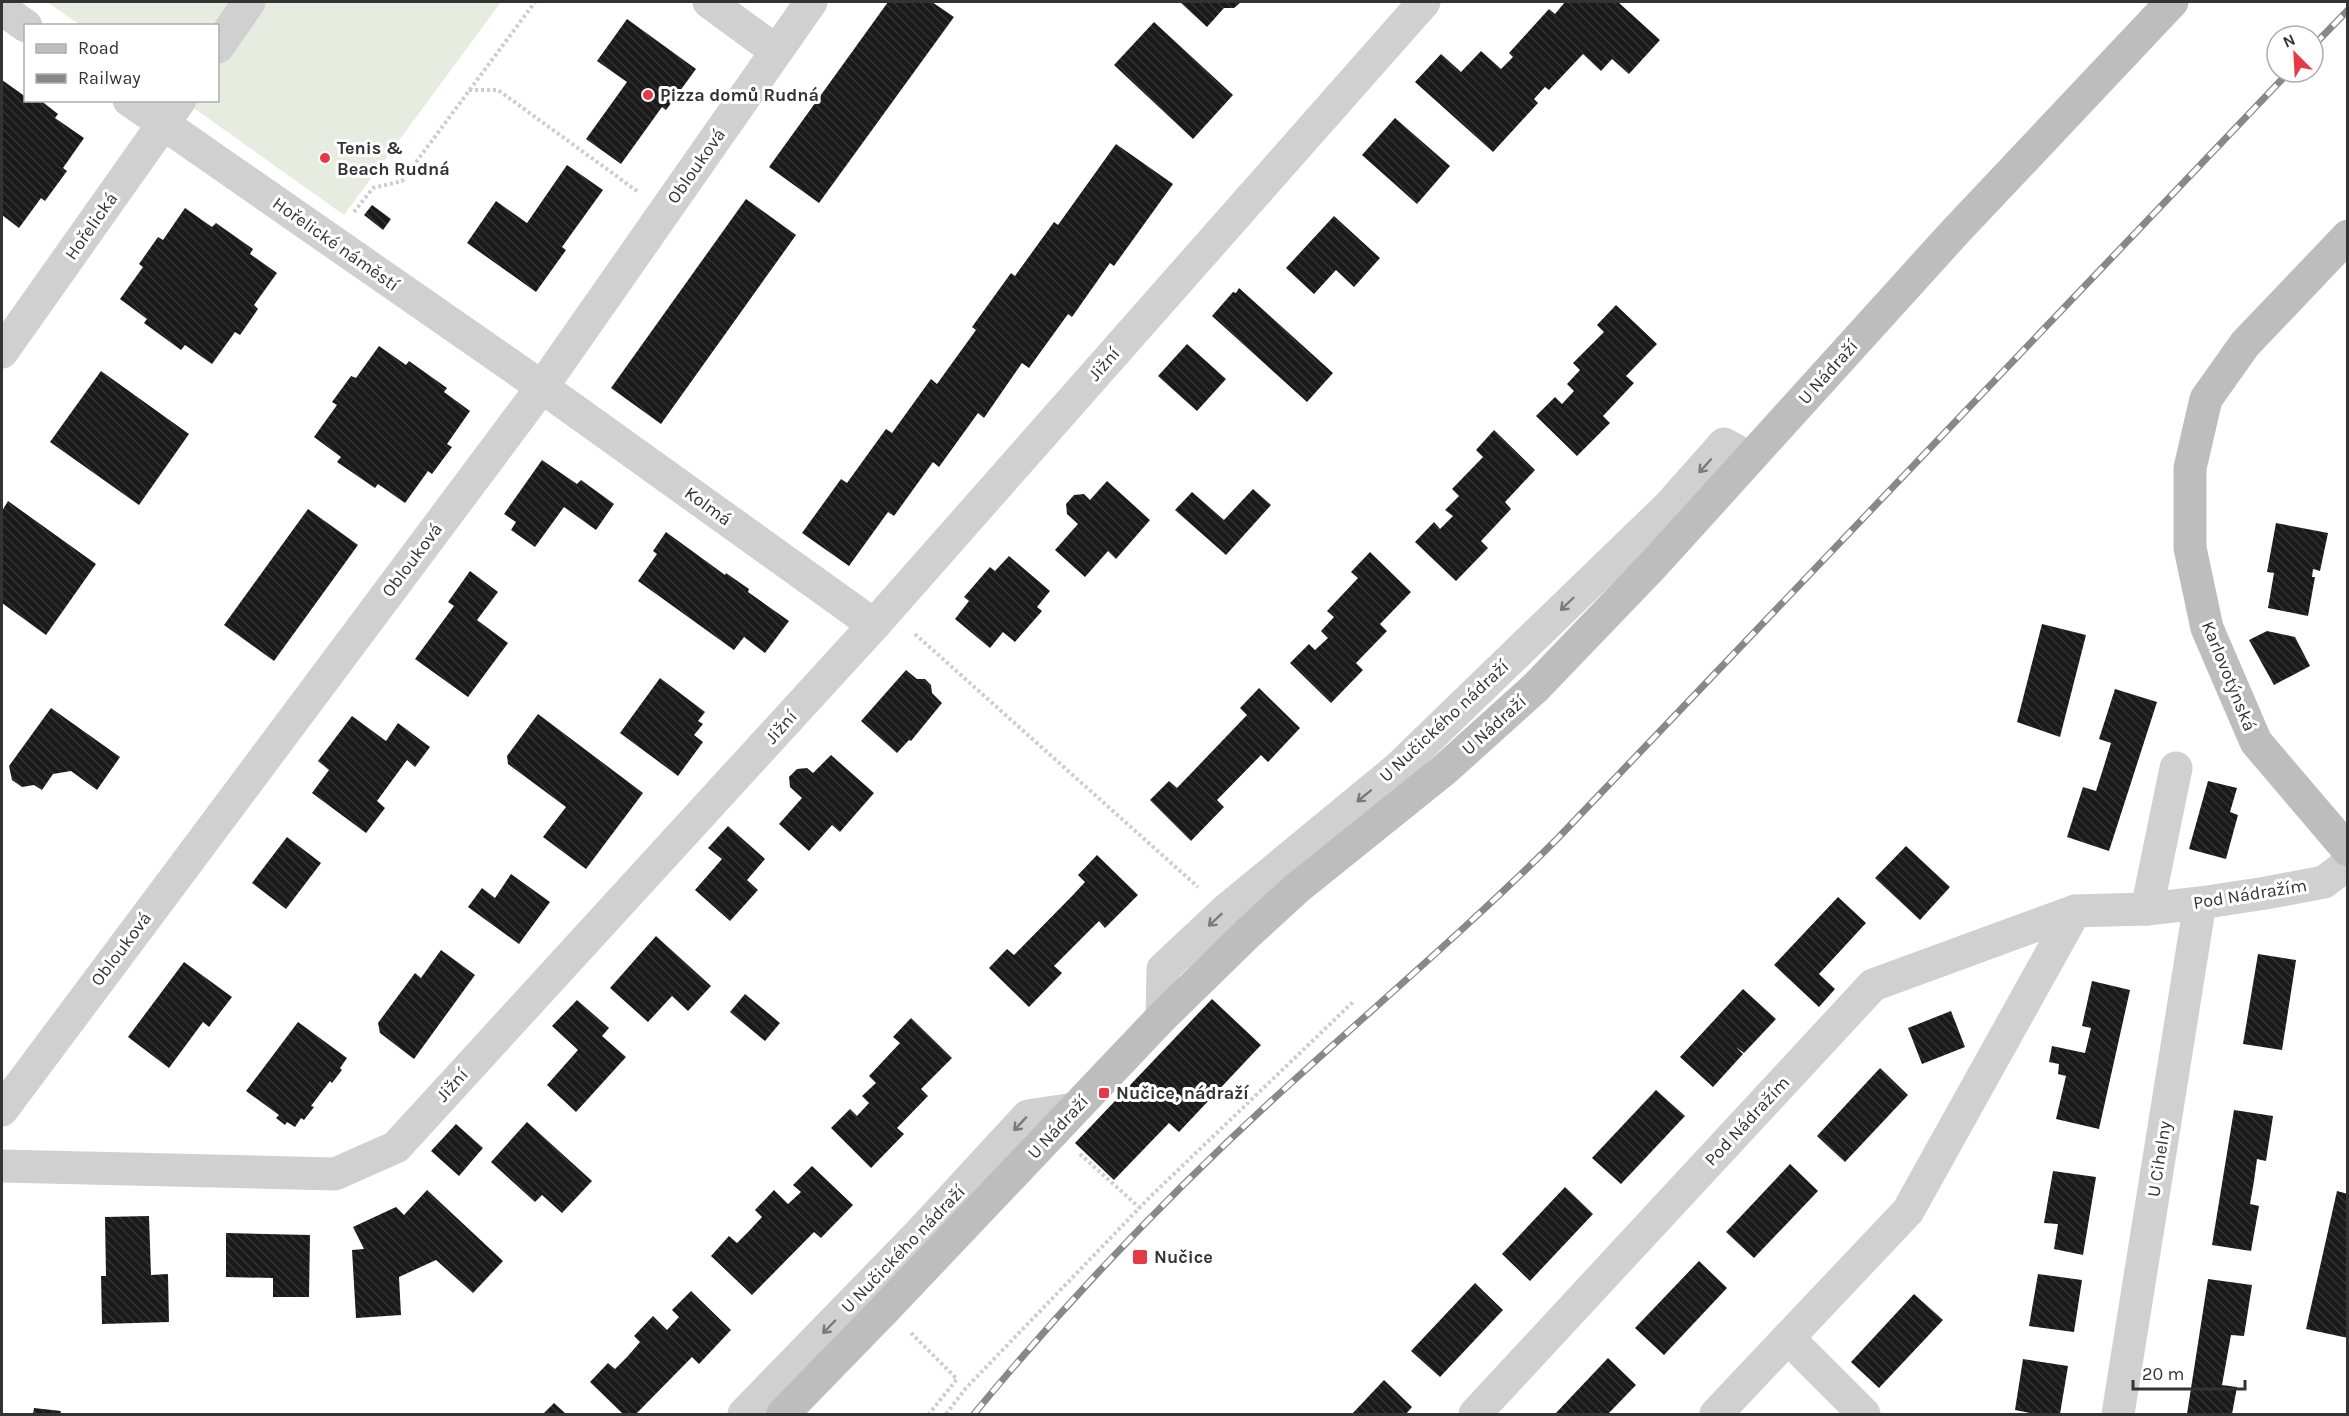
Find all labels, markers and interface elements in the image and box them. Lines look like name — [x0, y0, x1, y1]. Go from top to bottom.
legend — [24, 24, 219, 102]
north arrow — [2265, 24, 2325, 84]
text: N — [2280, 30, 2298, 52]
text: Road — [78, 37, 119, 59]
text: Railway — [78, 67, 141, 89]
place label: Pizza domů Rudná — [660, 84, 819, 106]
marker: Pizza domů Rudná — [641, 88, 655, 102]
street label: Oblouková — [662, 124, 730, 208]
place label: Tenis & Beach Rudná — [337, 137, 450, 180]
marker: Tenis & Beach Rudná — [318, 151, 332, 165]
street label: Hořelická — [60, 188, 122, 264]
street label: Hořelické náměstí — [268, 192, 404, 296]
street label: U Nádraží — [1793, 335, 1863, 409]
street label: Jižní — [1083, 342, 1125, 385]
one-way arrow — [1698, 458, 1712, 473]
street label: Kolmá — [680, 482, 736, 530]
street label: Oblouková — [377, 519, 447, 601]
one-way arrow — [1560, 597, 1575, 611]
street label: Karlovotýnská — [2197, 618, 2261, 734]
street label: U Nučického nádraží — [1375, 655, 1514, 787]
street label: U Nádraží — [1457, 690, 1531, 760]
street label: Jižní — [760, 705, 802, 748]
one-way arrow — [1357, 789, 1373, 802]
street label: Pod Nádražím — [2192, 874, 2308, 914]
street label: Oblouková — [86, 908, 156, 990]
one-way arrow — [1207, 913, 1222, 927]
street label: Jižní — [431, 1063, 473, 1106]
street label: Pod Nádražím — [1700, 1072, 1794, 1170]
place label: Nučice, nádraží — [1116, 1082, 1250, 1104]
marker: Nučice, nádraží — [1097, 1086, 1111, 1100]
street label: U Nádraží — [1023, 1090, 1093, 1163]
one-way arrow — [1013, 1117, 1027, 1132]
street label: U Cihelny — [2142, 1119, 2176, 1199]
street label: U Nučického nádraží — [836, 1180, 970, 1318]
place label: Nučice — [1154, 1246, 1213, 1268]
marker: Nučice — [1131, 1248, 1149, 1266]
one-way arrow — [821, 1320, 836, 1335]
scale bar — [2133, 1353, 2246, 1391]
text: 20 m — [2142, 1363, 2184, 1385]

